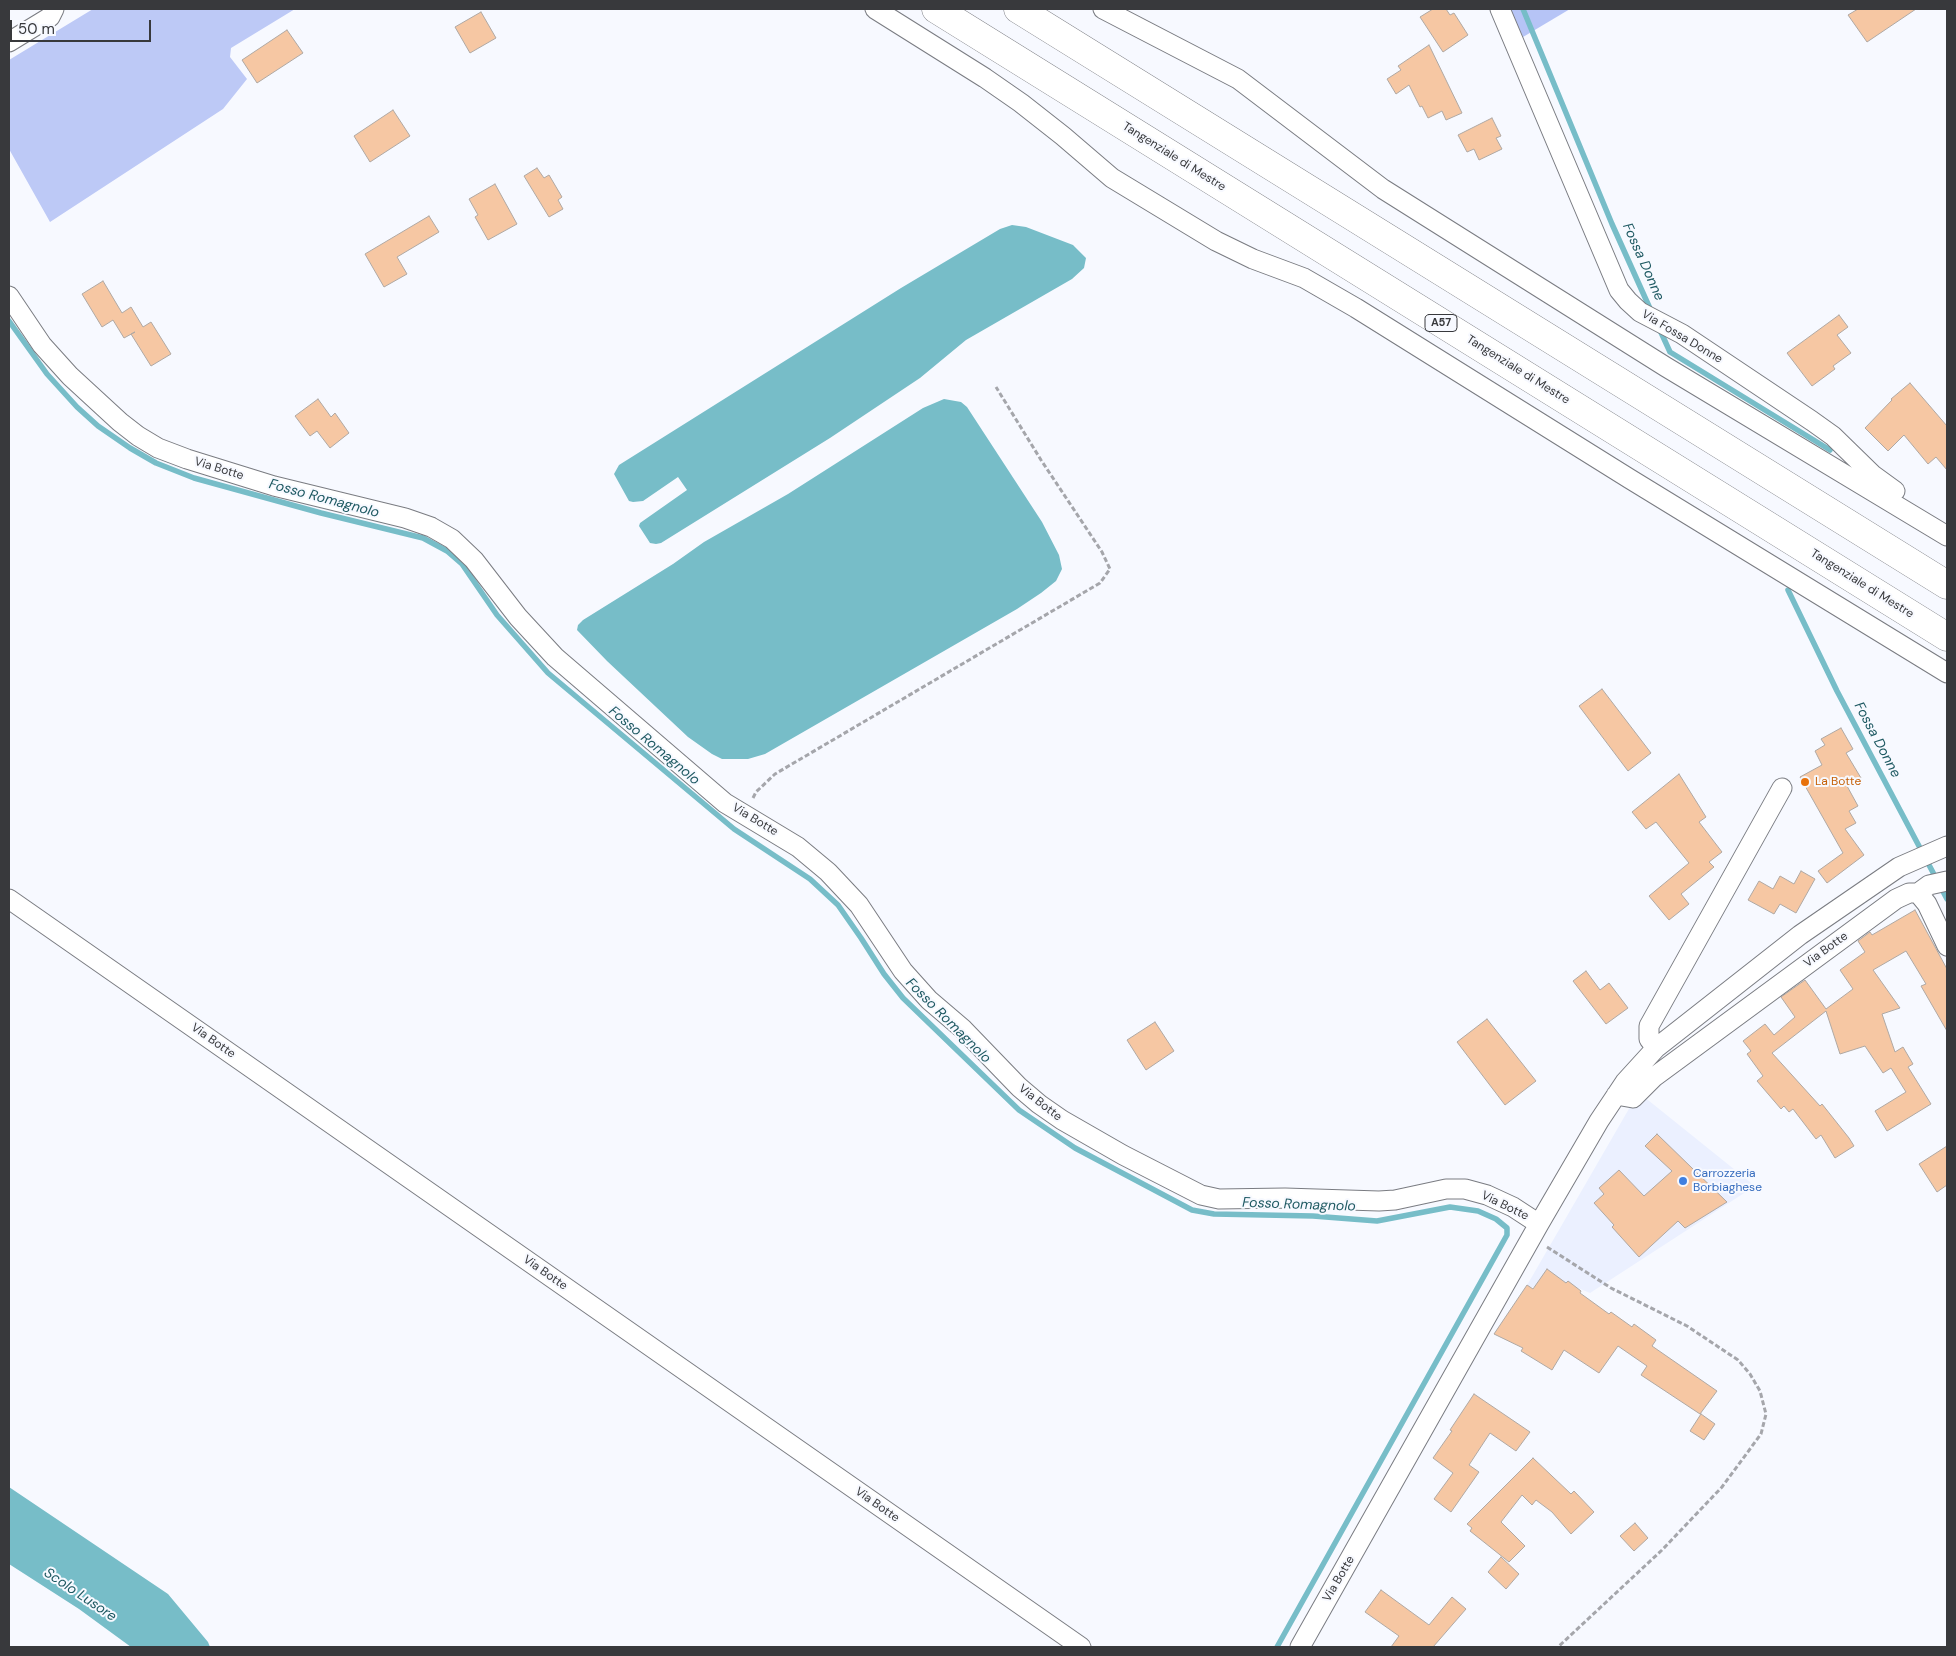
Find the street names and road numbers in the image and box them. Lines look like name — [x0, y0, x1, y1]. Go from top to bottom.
street label: Tangenziale di Mestre — [1120, 119, 1228, 195]
street label: Via Fossa Donne — [1639, 307, 1725, 367]
road number: A57 — [1425, 314, 1457, 332]
street label: Tangenziale di Mestre — [1464, 332, 1572, 408]
street label: Via Botte — [193, 455, 245, 483]
street label: Tangenziale di Mestre — [1808, 546, 1916, 622]
street label: Via Botte — [730, 801, 780, 839]
street label: Via Botte — [1801, 929, 1851, 971]
street label: Via Botte — [188, 1021, 238, 1061]
street label: Via Botte — [1016, 1082, 1064, 1124]
street label: Via Botte — [1479, 1188, 1531, 1224]
street label: Via Botte — [520, 1253, 570, 1293]
street label: Via Botte — [852, 1485, 902, 1525]
street label: Via Botte — [1320, 1553, 1358, 1605]

